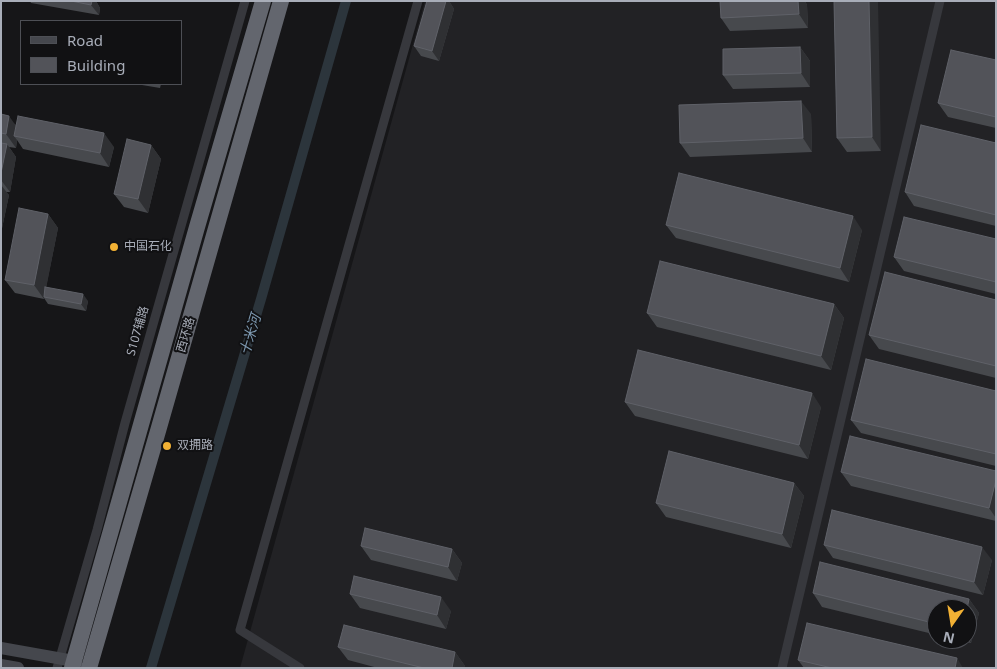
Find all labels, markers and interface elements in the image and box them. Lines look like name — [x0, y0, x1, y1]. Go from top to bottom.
legend — [20, 20, 182, 85]
text: Road — [67, 30, 103, 50]
text: Building — [67, 55, 125, 75]
place label: 中国石化 — [124, 240, 172, 254]
marker: 中国石化 — [108, 241, 120, 253]
street label: S107辅路 — [124, 304, 152, 358]
water label: 十米河 — [237, 312, 265, 358]
street label: 西环路 — [174, 316, 198, 354]
place label: 双拥路 — [177, 439, 213, 453]
marker: 双拥路 — [161, 440, 173, 452]
north arrow — [927, 599, 977, 649]
text: N — [941, 628, 956, 649]

